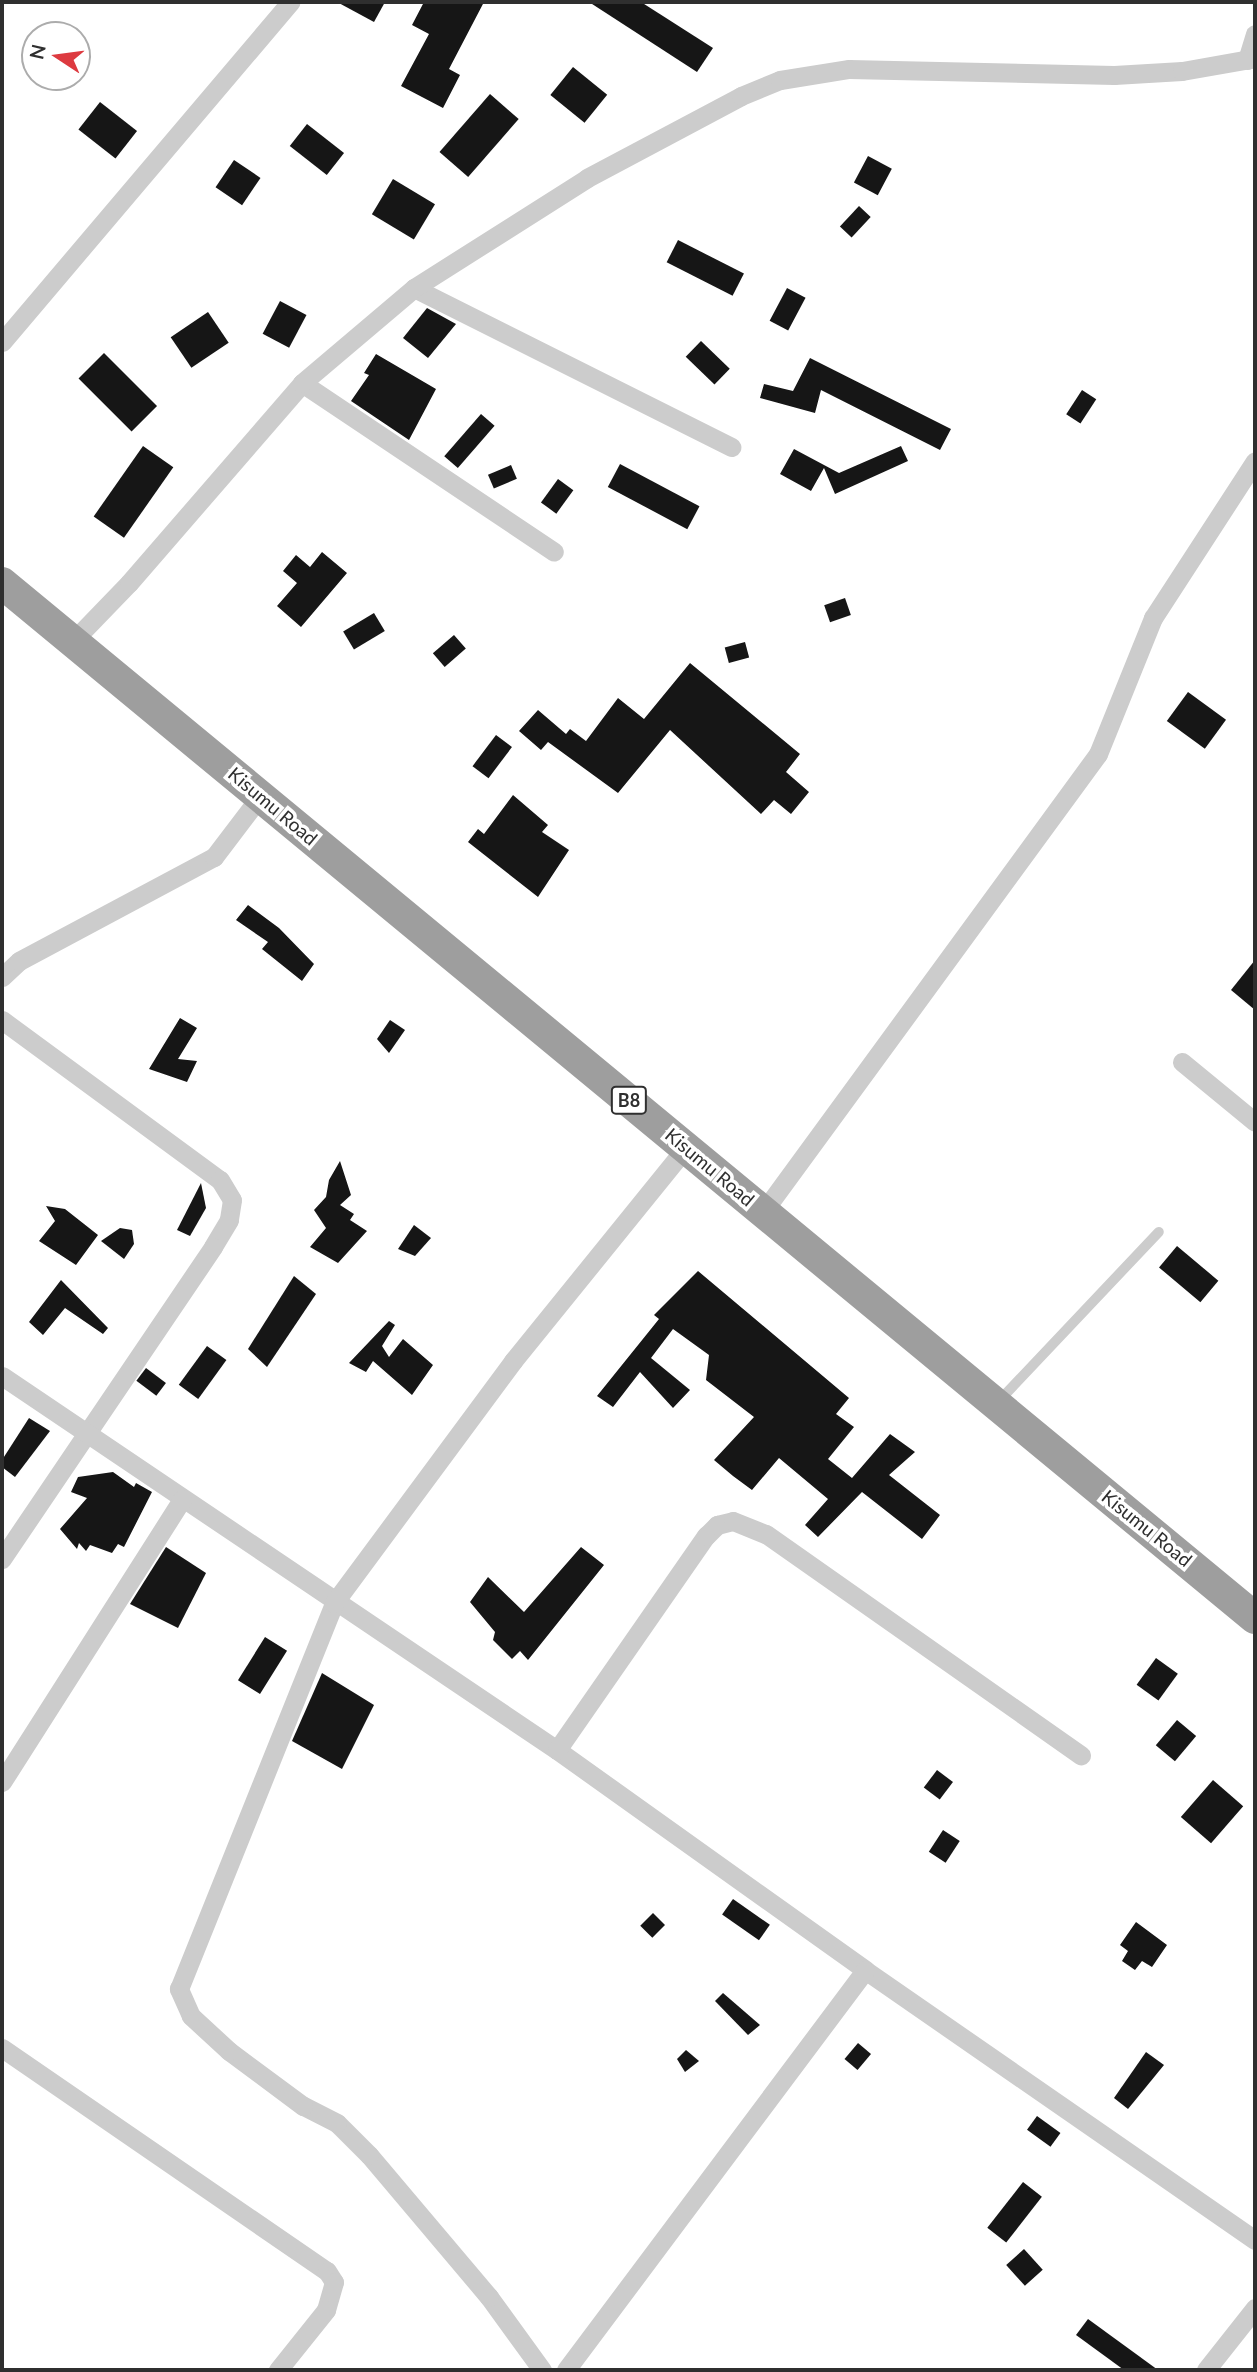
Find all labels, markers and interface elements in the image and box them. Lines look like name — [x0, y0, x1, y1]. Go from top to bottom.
north arrow — [21, 21, 91, 91]
text: N — [24, 42, 50, 61]
street label: Kisumu Road — [224, 762, 322, 850]
road number: B8 — [610, 1086, 648, 1114]
street label: Kisumu Road — [661, 1123, 759, 1211]
street label: Kisumu Road — [1097, 1485, 1197, 1571]

